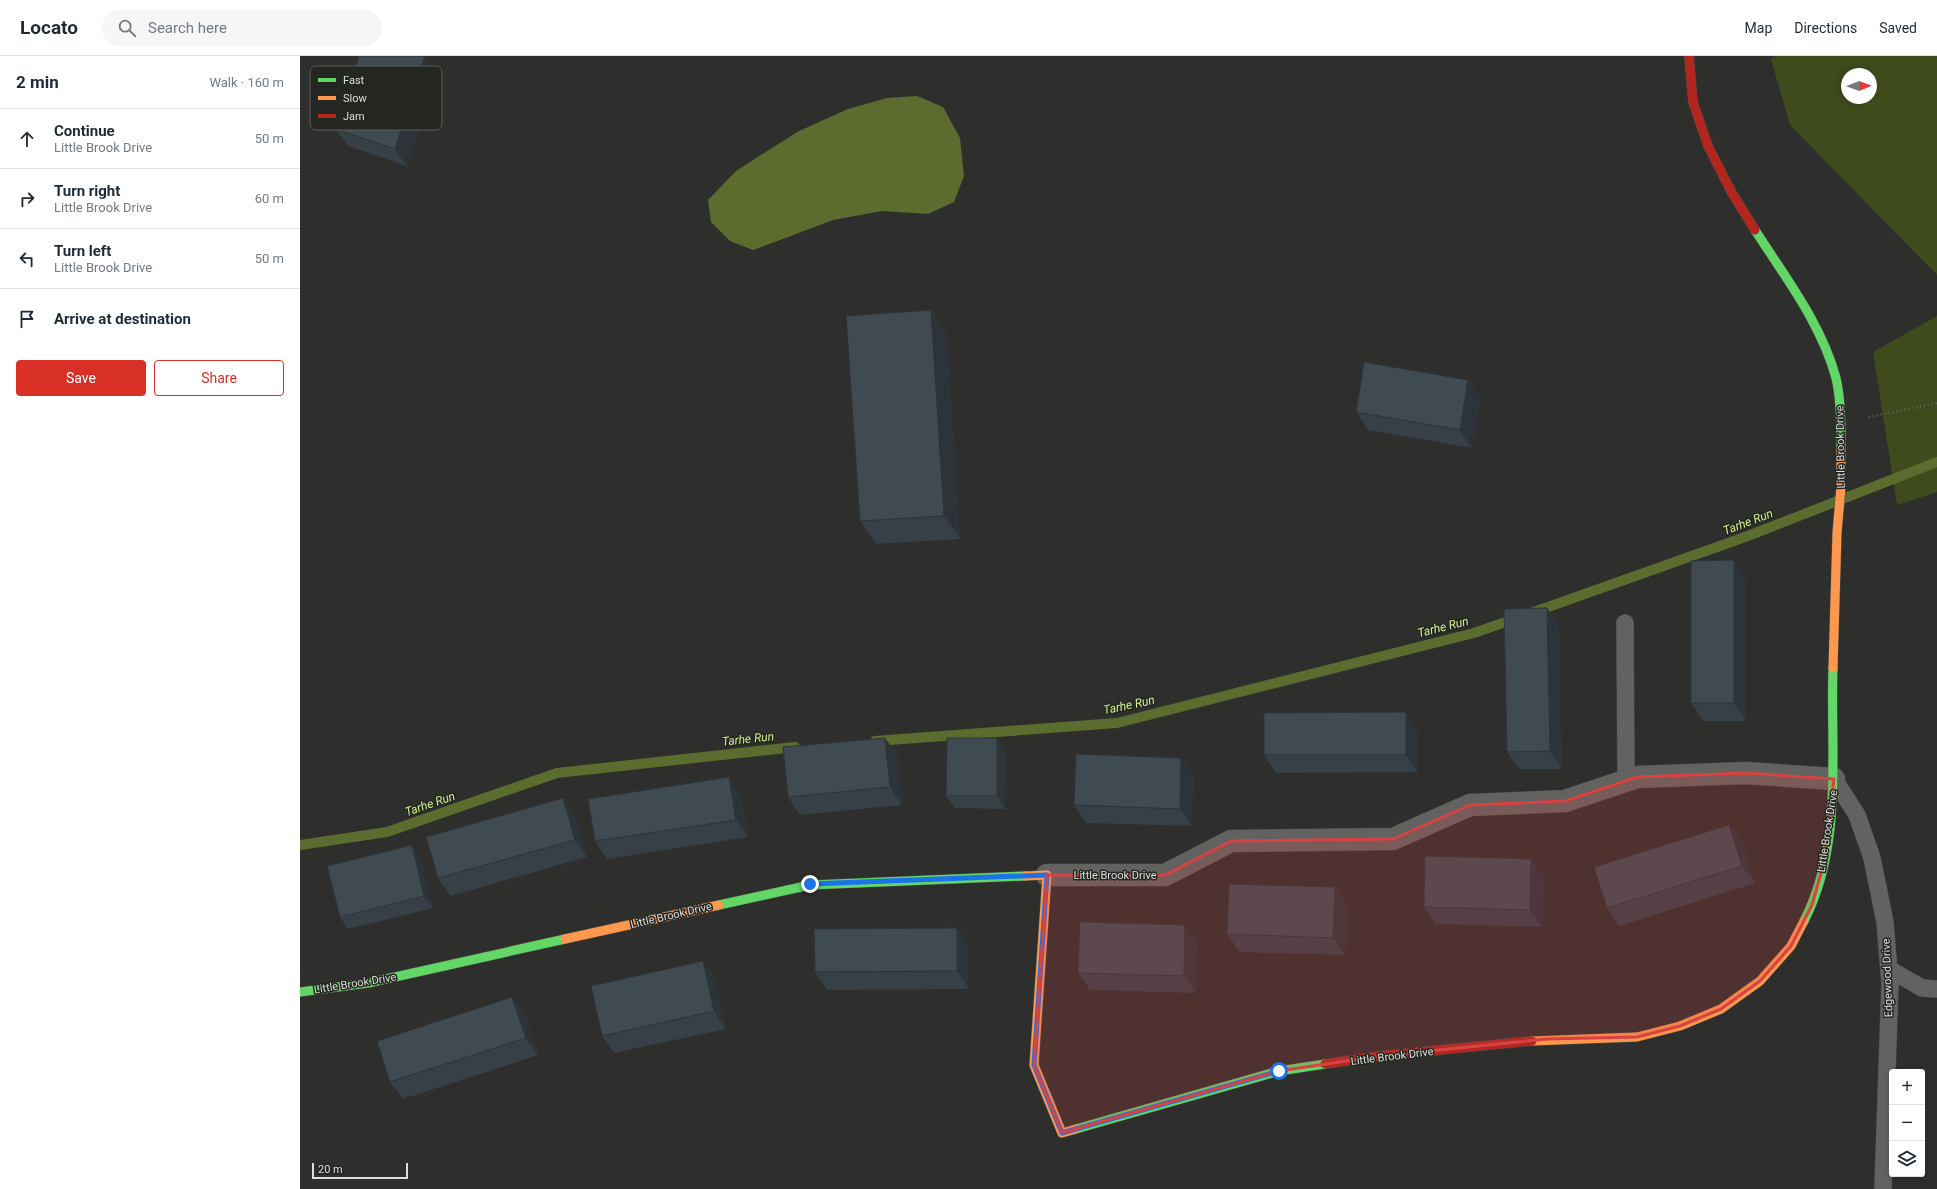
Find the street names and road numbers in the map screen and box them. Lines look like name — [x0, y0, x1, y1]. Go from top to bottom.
street label: Little Brook Drive — [1833, 405, 1848, 489]
street label: Little Brook Drive — [1815, 789, 1840, 873]
street label: Little Brook Drive — [1073, 869, 1157, 882]
street label: Little Brook Drive — [629, 900, 713, 931]
street label: Edgewood Drive — [1880, 938, 1895, 1018]
street label: Little Brook Drive — [313, 971, 397, 996]
street label: Little Brook Drive — [1350, 1045, 1434, 1068]

